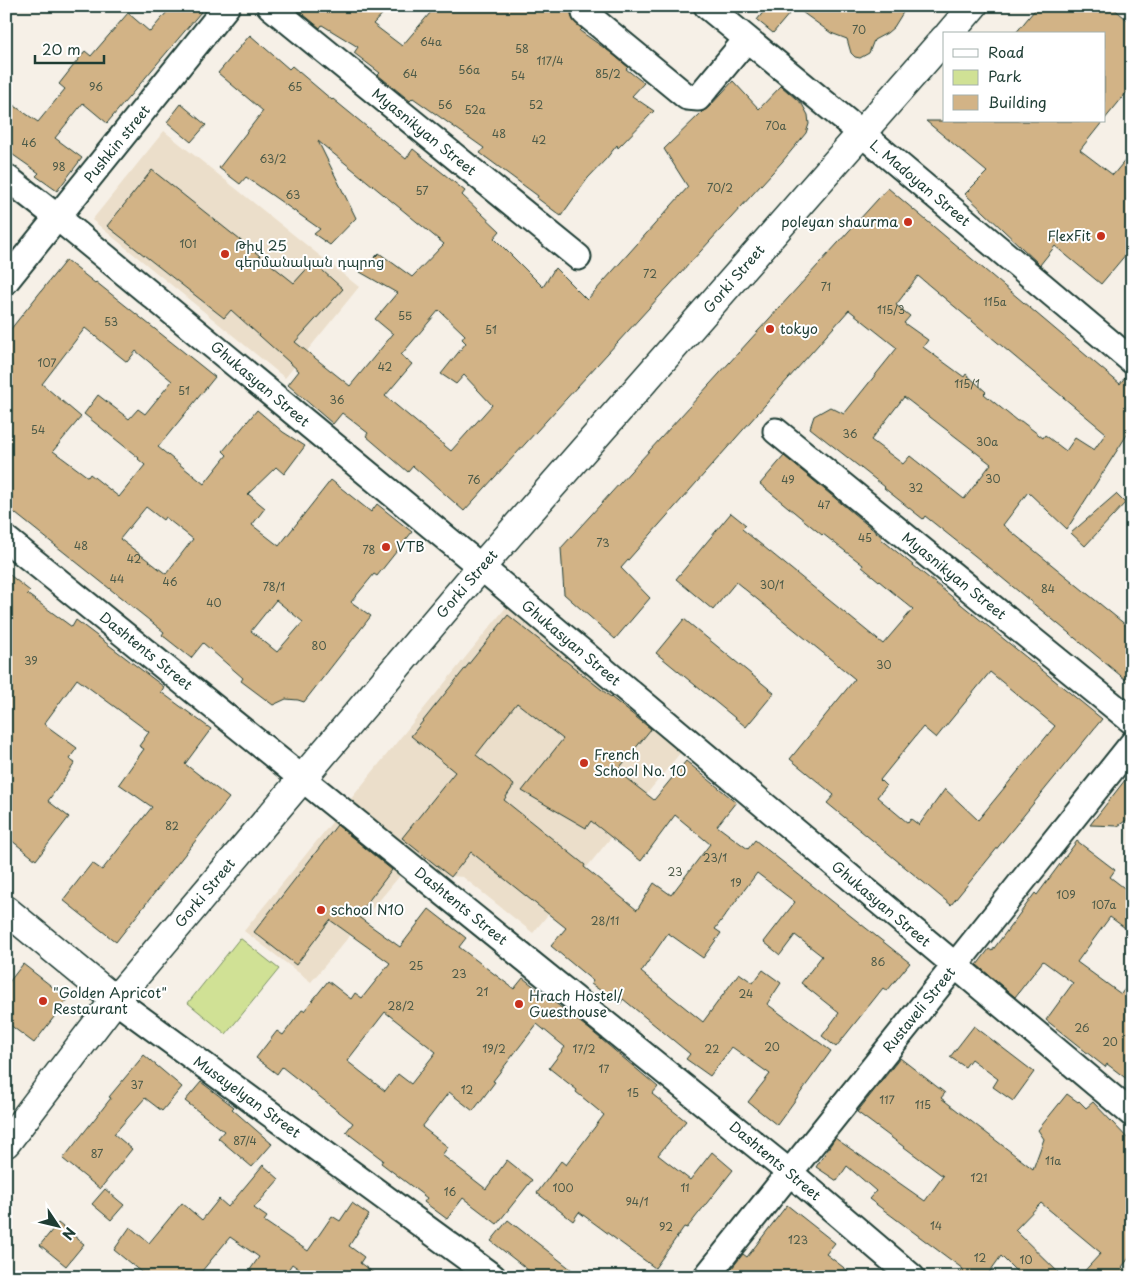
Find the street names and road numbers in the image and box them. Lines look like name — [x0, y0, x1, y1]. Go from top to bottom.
street label: Myasnikyan Street — [368, 83, 481, 181]
street label: Pushkin street — [79, 100, 155, 187]
street label: L. Madoyan Street — [865, 134, 975, 231]
street label: Gorki Street — [698, 240, 769, 317]
street label: Ghukasyan Street — [206, 336, 315, 432]
street label: Myasnikyan Street — [898, 527, 1011, 625]
street label: Gorki Street — [431, 545, 502, 622]
street label: Ghukasyan Street — [517, 595, 626, 691]
street label: Dashtents Street — [95, 607, 197, 695]
street label: Gorki Street — [169, 853, 240, 932]
street label: Ghukasyan Street — [827, 856, 936, 952]
street label: Dashtents Street — [410, 862, 512, 950]
street label: Rustaveli Street — [877, 962, 960, 1057]
street label: Musayelyan Street — [189, 1050, 305, 1143]
street label: Dashtents Street — [725, 1116, 826, 1205]

